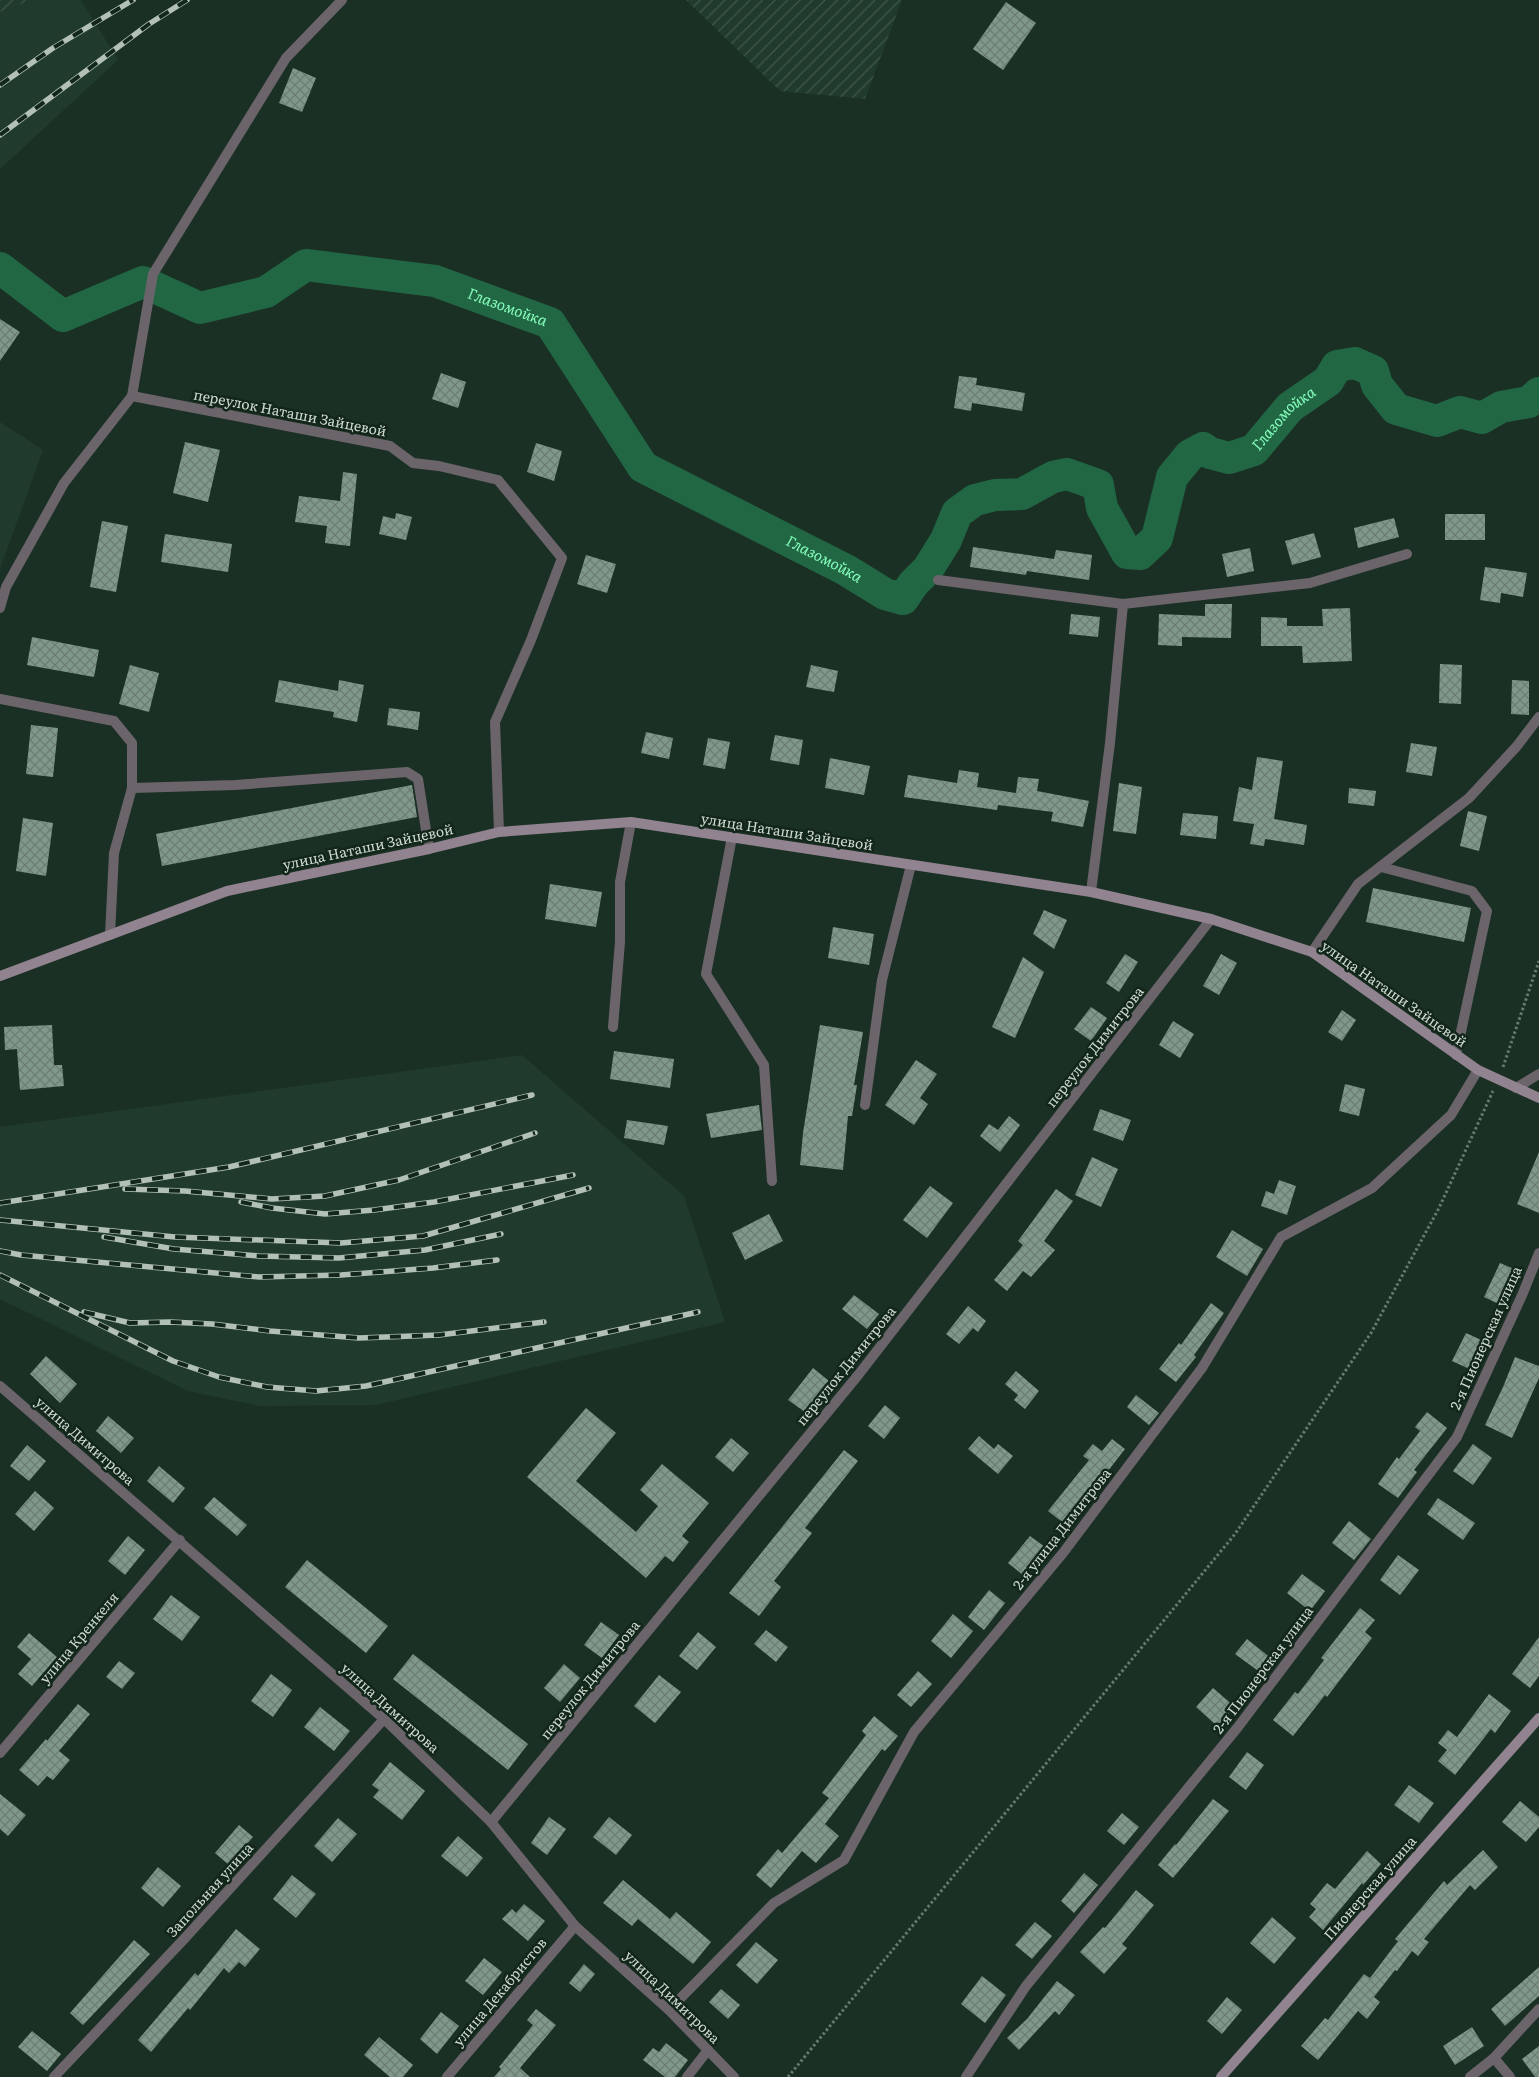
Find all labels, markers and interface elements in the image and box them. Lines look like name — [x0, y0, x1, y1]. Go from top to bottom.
water label: Глазомойка — [465, 281, 551, 331]
water label: Глазомойка — [1245, 380, 1320, 455]
street label: переулок Наташи Зайцевой — [192, 383, 389, 441]
water label: Глазомойка — [783, 529, 868, 588]
street label: улица Наташи Зайцевой — [700, 808, 875, 854]
street label: улица Наташи Зайцевой — [281, 818, 455, 874]
street label: улица Наташи Зайцевой — [1318, 935, 1472, 1051]
street label: переулок Димитрова — [1041, 981, 1148, 1111]
street label: 2-я Пионерская улица — [1444, 1262, 1526, 1413]
street label: переулок Димитрова — [791, 1301, 900, 1429]
street label: улица Димитрова — [32, 1391, 140, 1489]
street label: 2-я улица Димитрова — [1007, 1463, 1115, 1593]
street label: улица Кренкеля — [34, 1587, 122, 1687]
street label: 2-я Пионерская улица — [1207, 1601, 1317, 1737]
street label: переулок Димитрова — [535, 1615, 644, 1743]
street label: улица Димитрова — [337, 1658, 445, 1757]
street label: Пионерская улица — [1318, 1831, 1420, 1944]
street label: Запольная улица — [161, 1837, 257, 1941]
street label: улица Декабристов — [448, 1933, 551, 2050]
street label: улица Димитрова — [620, 1945, 725, 2048]

